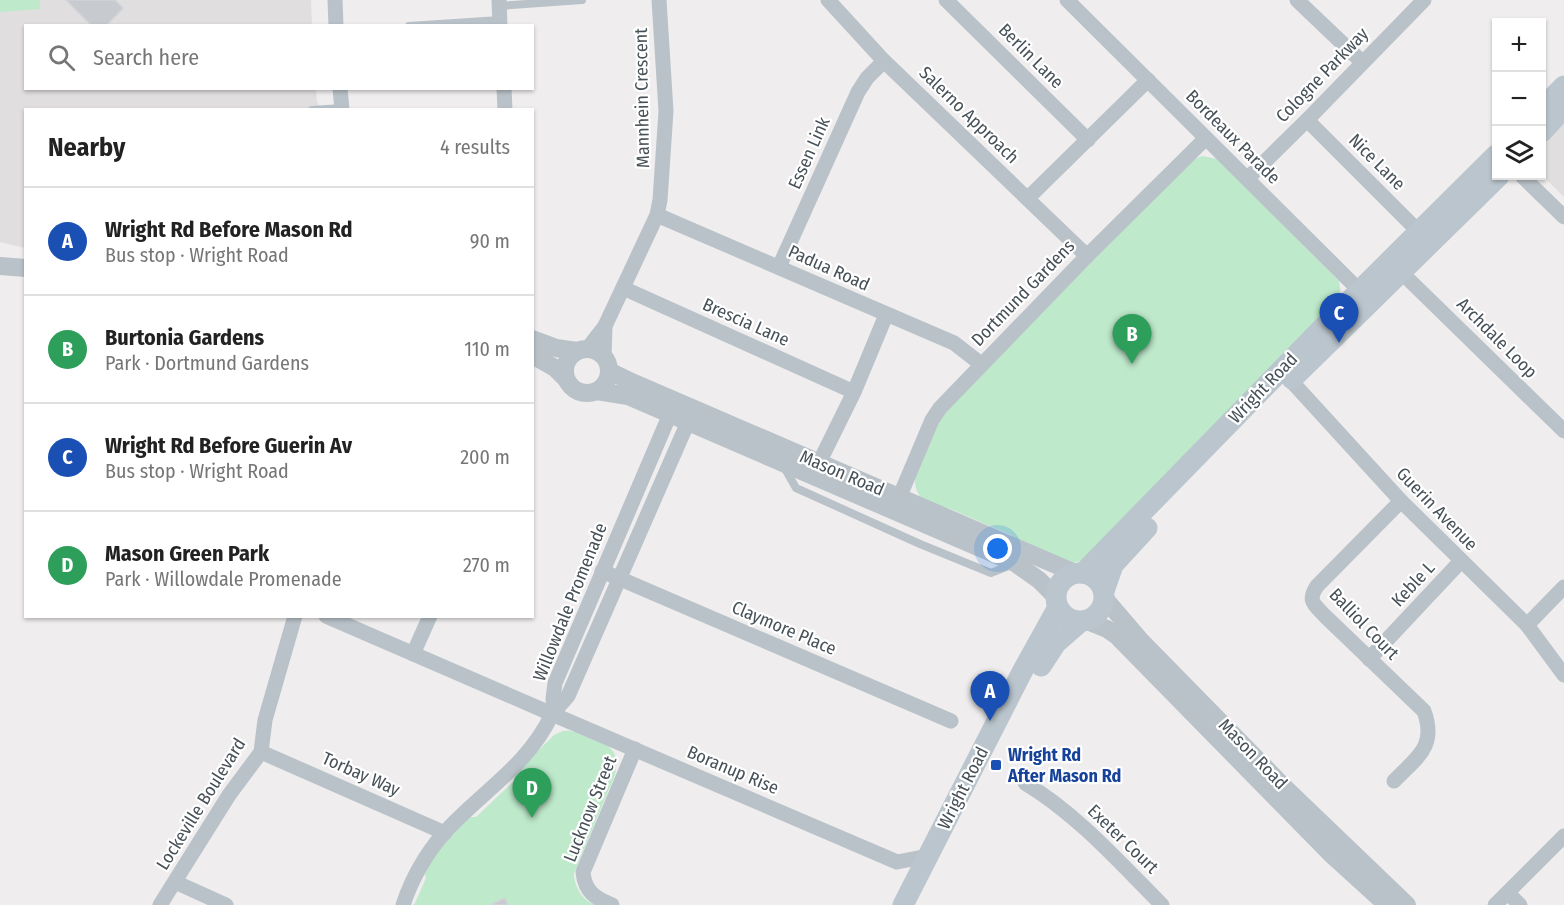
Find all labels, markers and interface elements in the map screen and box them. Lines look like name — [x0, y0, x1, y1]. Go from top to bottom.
map controls — [1492, 18, 1546, 180]
button: + — [1492, 18, 1546, 72]
street label: Berlin Lane — [994, 19, 1068, 93]
street label: Cologne Parkway — [1271, 23, 1373, 127]
search box — [24, 24, 534, 90]
street label: Mannhein Crescent — [630, 28, 654, 168]
icon: search — [45, 41, 78, 74]
text: Search here — [93, 44, 199, 71]
street label: Salerno Approach — [914, 62, 1024, 168]
button: − — [1492, 72, 1546, 126]
street label: Bordeaux Parade — [1181, 85, 1285, 189]
street label: Essen Link — [783, 113, 835, 192]
button: layers — [1492, 126, 1546, 180]
street label: Nice Lane — [1344, 129, 1410, 195]
text: Nearby — [48, 132, 125, 163]
text: 4 results — [440, 135, 510, 159]
text: Wright Rd Before Mason Rd — [105, 216, 353, 243]
text: A — [62, 229, 73, 253]
text: 90 m — [470, 229, 510, 253]
street label: Dortmund Gardens — [967, 235, 1080, 351]
street label: Padua Road — [785, 240, 873, 296]
text: Bus stop · Wright Road — [105, 243, 289, 267]
street label: Brescia Lane — [699, 293, 793, 351]
street label: Archdale Loop — [1452, 293, 1542, 383]
pin: C — [1320, 294, 1358, 343]
pin: B — [1112, 314, 1152, 364]
text: Burtonia Gardens — [105, 324, 264, 351]
text: B — [62, 337, 73, 361]
text: 110 m — [464, 337, 510, 361]
street label: Wright Road — [1224, 348, 1302, 428]
text: Park · Dortmund Gardens — [105, 351, 309, 375]
text: Wright Rd Before Guerin Av — [105, 432, 352, 459]
text: C — [62, 445, 73, 469]
text: 200 m — [460, 445, 510, 469]
street label: Mason Road — [796, 445, 888, 501]
text: Bus stop · Wright Road — [105, 459, 289, 483]
street label: Guerin Avenue — [1392, 463, 1482, 555]
street label: Willowdale Promenade — [528, 520, 612, 684]
your location — [983, 534, 1012, 563]
text: Mason Green Park — [105, 540, 269, 567]
text: D — [62, 553, 73, 577]
text: 270 m — [463, 553, 510, 577]
street label: Keble L — [1387, 557, 1439, 611]
text: Park · Willowdale Promenade — [105, 567, 342, 591]
street label: Balliol Court — [1325, 584, 1404, 664]
street label: Claymore Place — [728, 596, 840, 660]
pin: A — [970, 672, 1010, 721]
street label: Mason Road — [1214, 714, 1292, 794]
street label: Lockeville Boulevard — [152, 734, 250, 874]
street label: Boranup Rise — [684, 741, 782, 799]
street label: Wright Road — [933, 743, 993, 833]
place label: Wright Rd After Mason Rd — [1007, 744, 1121, 787]
street label: Torbay Way — [319, 747, 403, 801]
street label: Lucknow Street — [559, 753, 621, 865]
marker: Wright Rd After Mason Rd — [989, 758, 1003, 772]
pin: D — [512, 768, 552, 818]
street label: Exeter Court — [1083, 800, 1163, 878]

